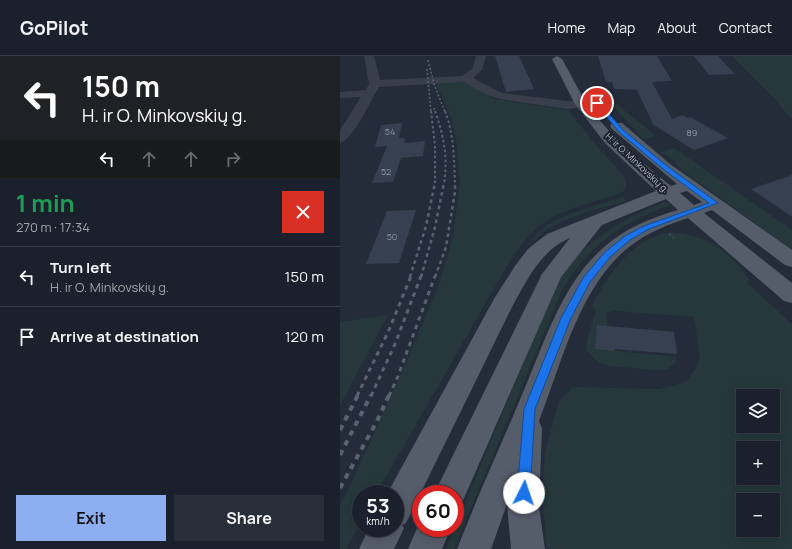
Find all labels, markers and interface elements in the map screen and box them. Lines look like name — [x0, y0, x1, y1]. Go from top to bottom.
text: GoPilot — [20, 15, 88, 41]
text: Home — [548, 18, 585, 37]
text: Map — [607, 18, 635, 37]
text: About — [657, 18, 697, 37]
text: Contact — [719, 18, 772, 37]
text: 150 m — [82, 67, 160, 105]
icon: left — [16, 72, 68, 124]
pin — [580, 86, 614, 120]
icon: arrive — [586, 92, 608, 114]
text: H. ir O. Minkovskių g. — [82, 103, 247, 127]
house number: 54 — [385, 125, 395, 138]
house number: 89 — [687, 126, 697, 139]
street label: H. ir O. Minkovskių g. — [603, 130, 672, 196]
icon: left — [96, 148, 118, 170]
icon: ahead — [138, 148, 160, 170]
icon: ahead — [180, 148, 202, 170]
icon: right — [222, 148, 244, 170]
house number: 52 — [381, 165, 391, 178]
text: 1 min — [16, 186, 75, 219]
button: close — [282, 191, 324, 233]
text: 270 m · 17:34 — [16, 218, 90, 236]
house number: 50 — [387, 230, 397, 243]
text: Turn left — [50, 257, 112, 278]
icon: left — [16, 266, 38, 288]
text: 150 m — [285, 266, 324, 287]
text: H. ir O. Minkovskių g. — [50, 278, 169, 296]
icon: arrive — [16, 326, 38, 348]
text: Arrive at destination — [50, 326, 199, 347]
text: 120 m — [285, 326, 324, 347]
map controls — [736, 389, 780, 537]
button: layers — [736, 389, 780, 433]
button: + — [736, 441, 780, 485]
position arrow — [503, 472, 545, 514]
speed limit sign: 60 — [412, 485, 464, 537]
text: 53 — [366, 492, 390, 519]
button: − — [736, 493, 780, 537]
button: Exit — [16, 495, 166, 541]
button: Share — [174, 495, 324, 541]
text: km/h — [366, 514, 390, 528]

